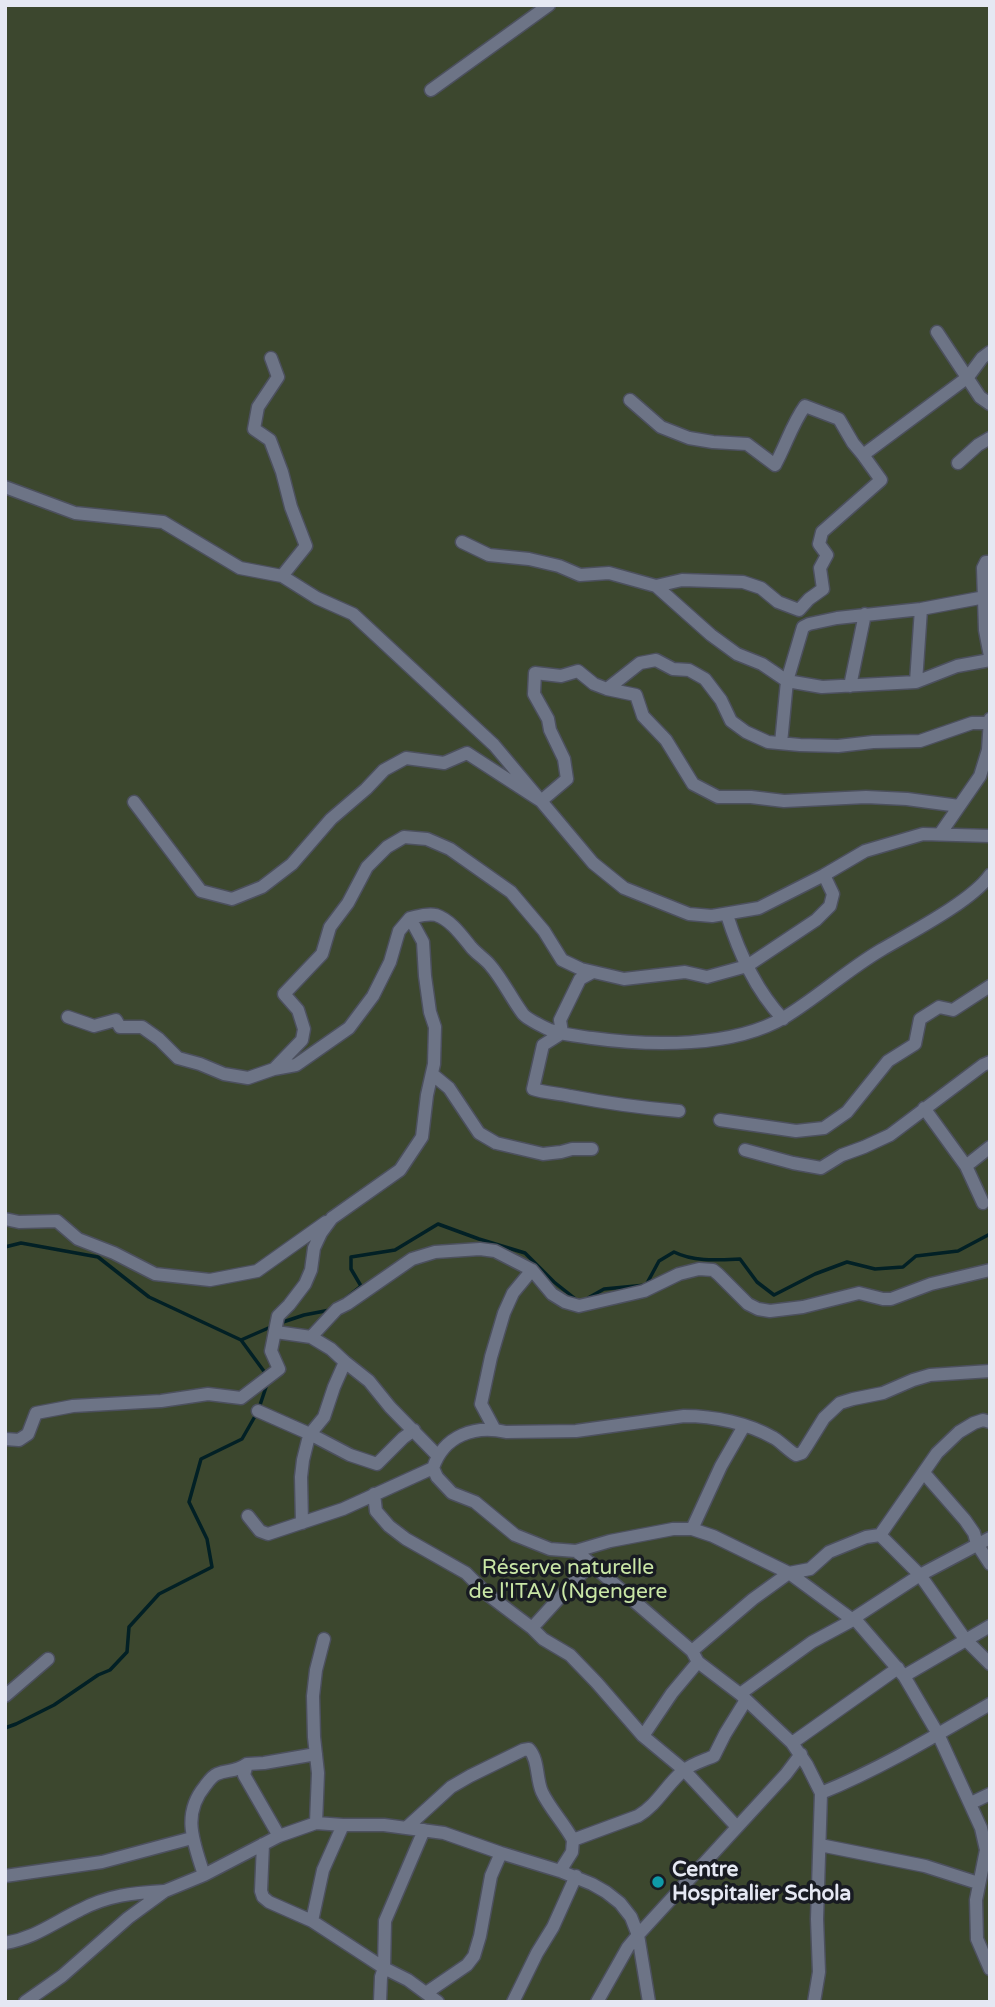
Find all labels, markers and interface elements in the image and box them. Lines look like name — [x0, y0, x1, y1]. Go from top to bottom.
park label: Réserve naturelle de l'ITAV (Ngengere — [469, 1555, 667, 1605]
place label: Centre Hospitalier Schola — [672, 1857, 851, 1907]
marker: Centre Hospitalier Schola — [650, 1874, 666, 1890]

